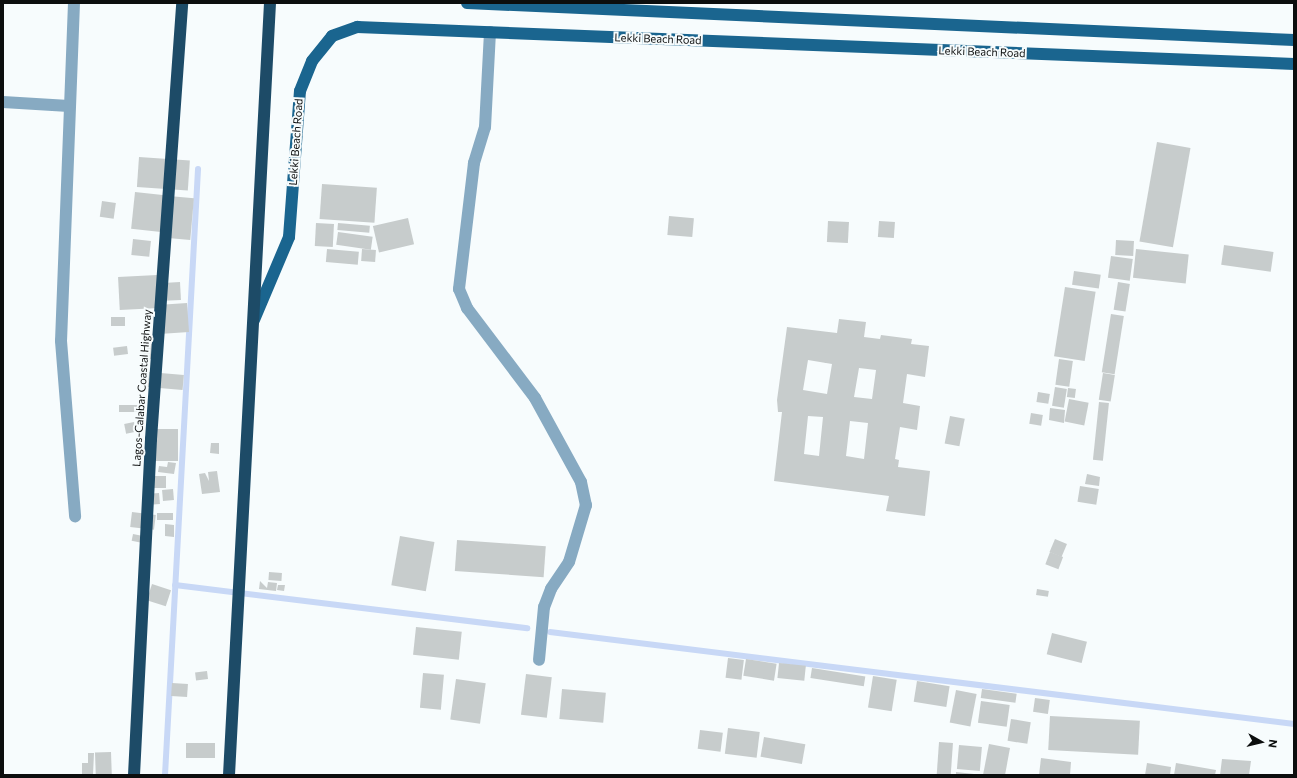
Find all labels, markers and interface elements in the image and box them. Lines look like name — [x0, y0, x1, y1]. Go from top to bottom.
street label: Lekki Beach Road — [614, 31, 702, 47]
street label: Lekki Beach Road — [938, 44, 1026, 60]
street label: Lekki Beach Road — [286, 98, 306, 186]
street label: Lagos-Calabar Coastal Highway — [130, 309, 154, 467]
north arrow — [1241, 722, 1281, 762]
text: N — [1266, 739, 1280, 749]

